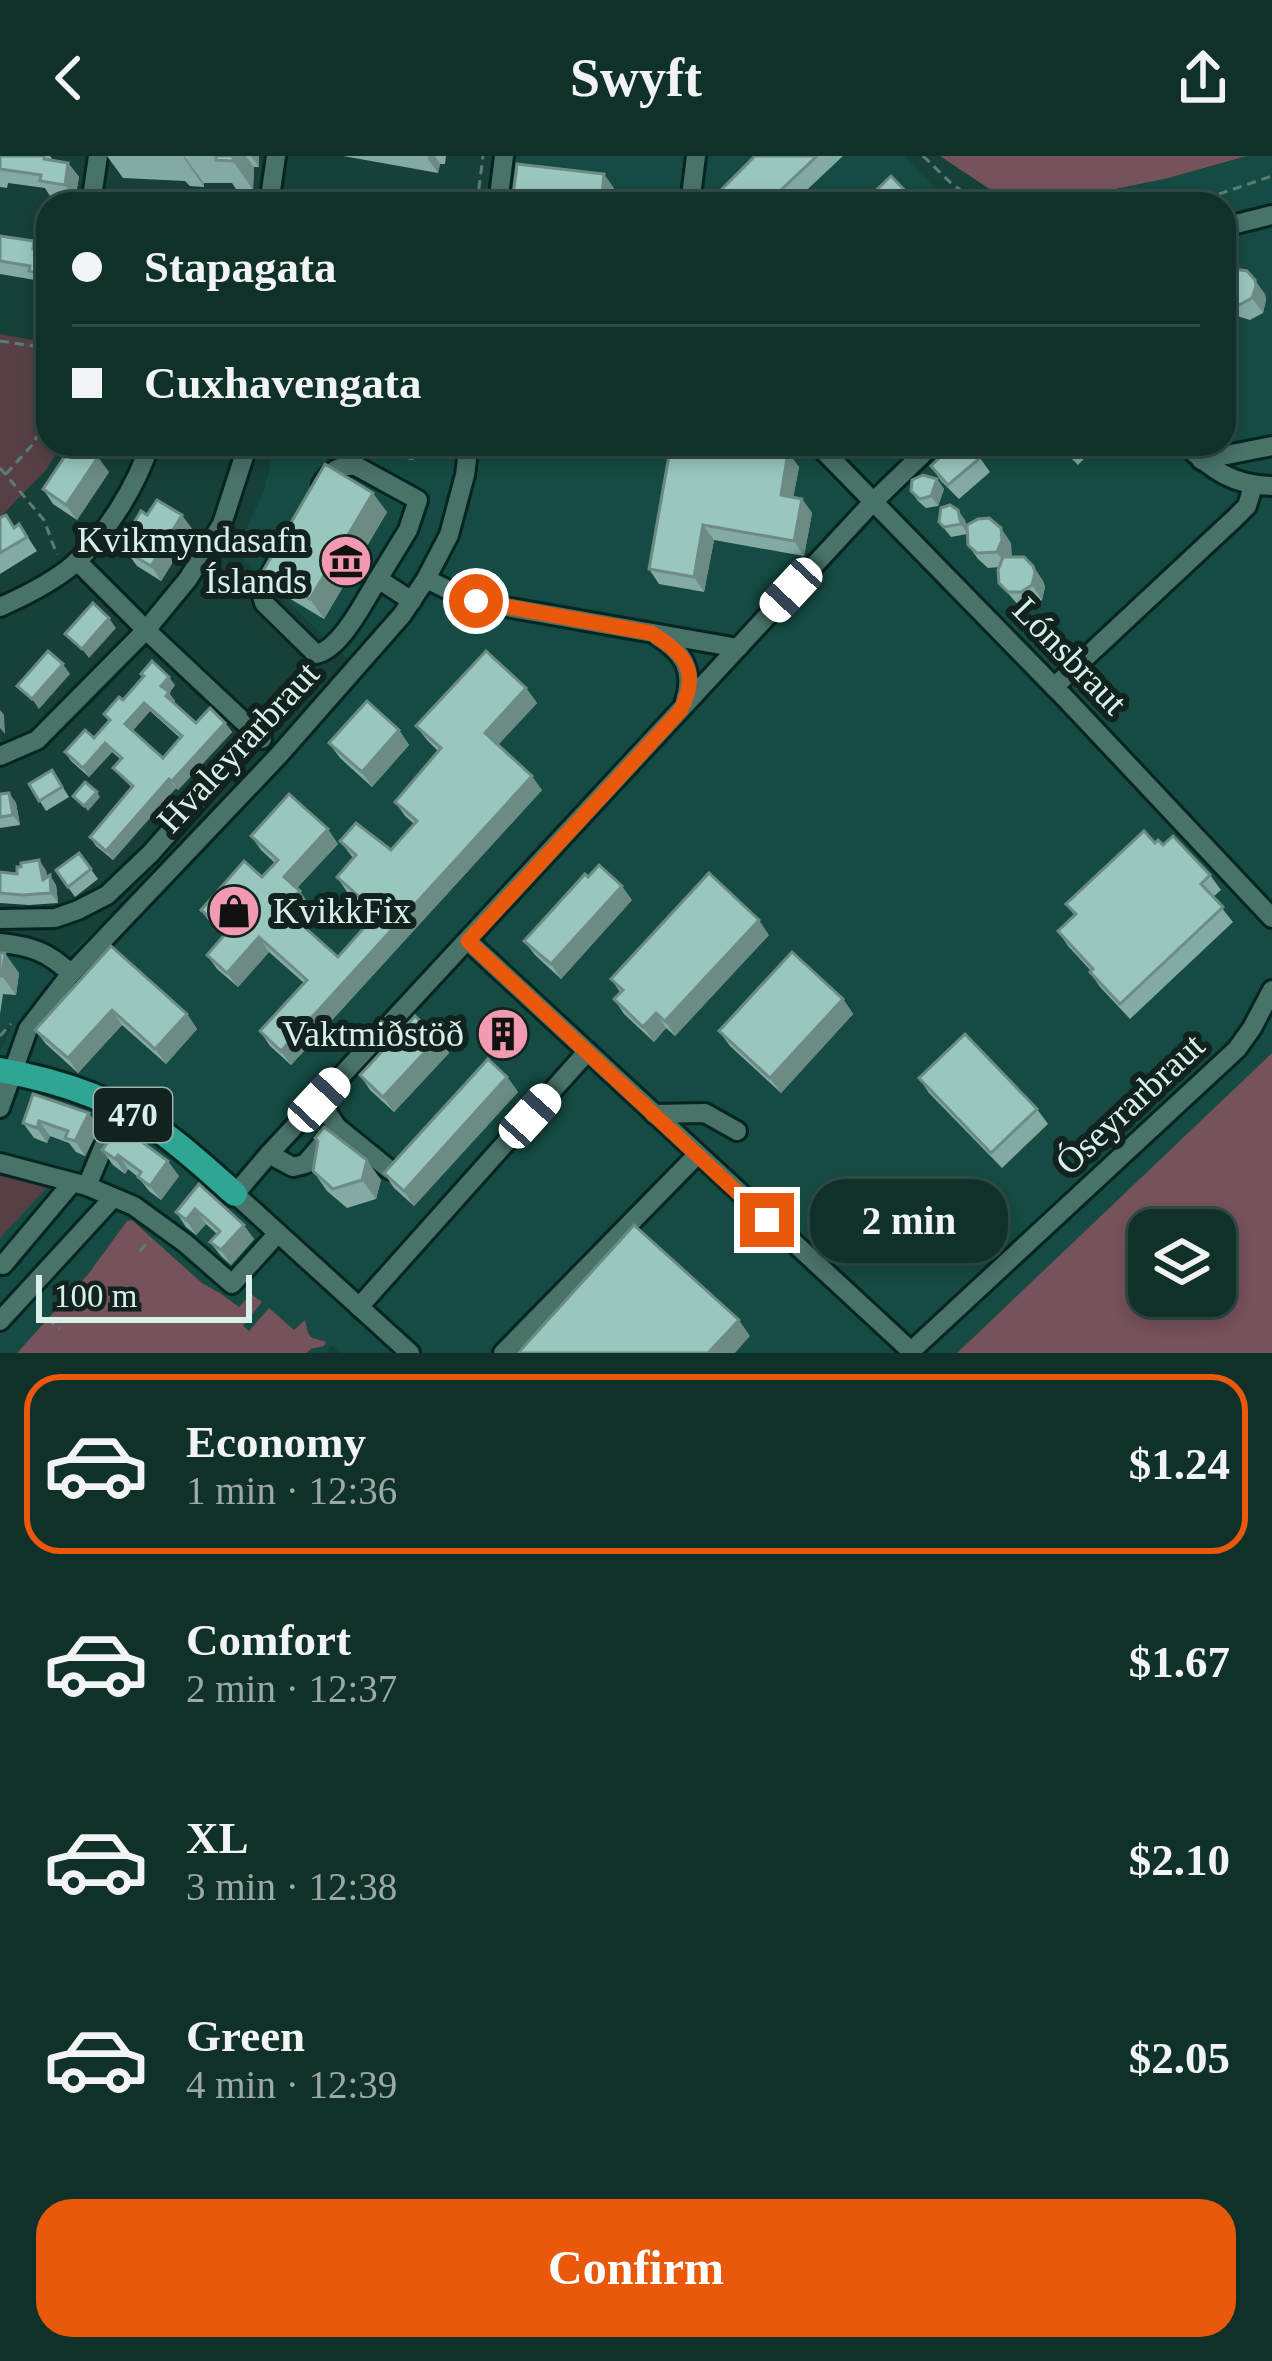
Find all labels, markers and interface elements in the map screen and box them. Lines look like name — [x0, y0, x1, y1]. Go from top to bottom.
icon: back — [36, 45, 102, 111]
icon: share — [1170, 45, 1236, 111]
text: Swyft — [570, 48, 702, 108]
text: Stapagata — [144, 242, 337, 292]
text: Cuxhavengata — [144, 358, 422, 408]
place label: Kvikmyndasafn Íslands — [77, 520, 307, 601]
museum icon: Kvikmyndasafn Íslands — [318, 533, 374, 589]
car — [753, 551, 829, 629]
route start — [449, 574, 503, 628]
street label: Lónsbraut — [1005, 590, 1135, 722]
street label: Hvaleyrarbraut — [149, 654, 327, 840]
shop icon: KvikkFix — [206, 883, 262, 939]
place label: KvikkFix — [273, 891, 411, 931]
building icon: Vaktmiðstöð — [475, 1006, 531, 1062]
place label: Vaktmiðstöð — [282, 1014, 464, 1054]
street label: Óseyrarbraut — [1048, 1025, 1212, 1183]
car — [281, 1061, 357, 1139]
car — [493, 1077, 567, 1155]
road number: 470 — [94, 1088, 172, 1142]
callout: 2 min — [809, 1178, 1007, 1262]
route end — [740, 1193, 794, 1247]
text: 2 min — [862, 1199, 956, 1242]
map controls — [1128, 1209, 1236, 1317]
button: layers — [1128, 1209, 1236, 1317]
scale bar — [36, 1269, 252, 1322]
text: 100 m — [54, 1278, 137, 1314]
icon: car — [42, 1410, 150, 1518]
text: Economy — [186, 1417, 366, 1467]
text: $1.24 — [1129, 1439, 1230, 1489]
text: 1 min · 12:36 — [186, 1469, 397, 1512]
icon: car — [42, 1608, 150, 1716]
text: Comfort — [186, 1615, 351, 1665]
text: $1.67 — [1129, 1637, 1230, 1687]
text: 2 min · 12:37 — [186, 1667, 397, 1710]
icon: car — [42, 1806, 150, 1914]
text: XL — [186, 1813, 249, 1863]
text: $2.10 — [1129, 1835, 1230, 1885]
text: 3 min · 12:38 — [186, 1865, 397, 1908]
icon: car — [42, 2004, 150, 2112]
text: Green — [186, 2011, 305, 2061]
text: $2.05 — [1129, 2033, 1230, 2083]
text: 4 min · 12:39 — [186, 2063, 397, 2106]
button: Confirm — [36, 2199, 1236, 2337]

